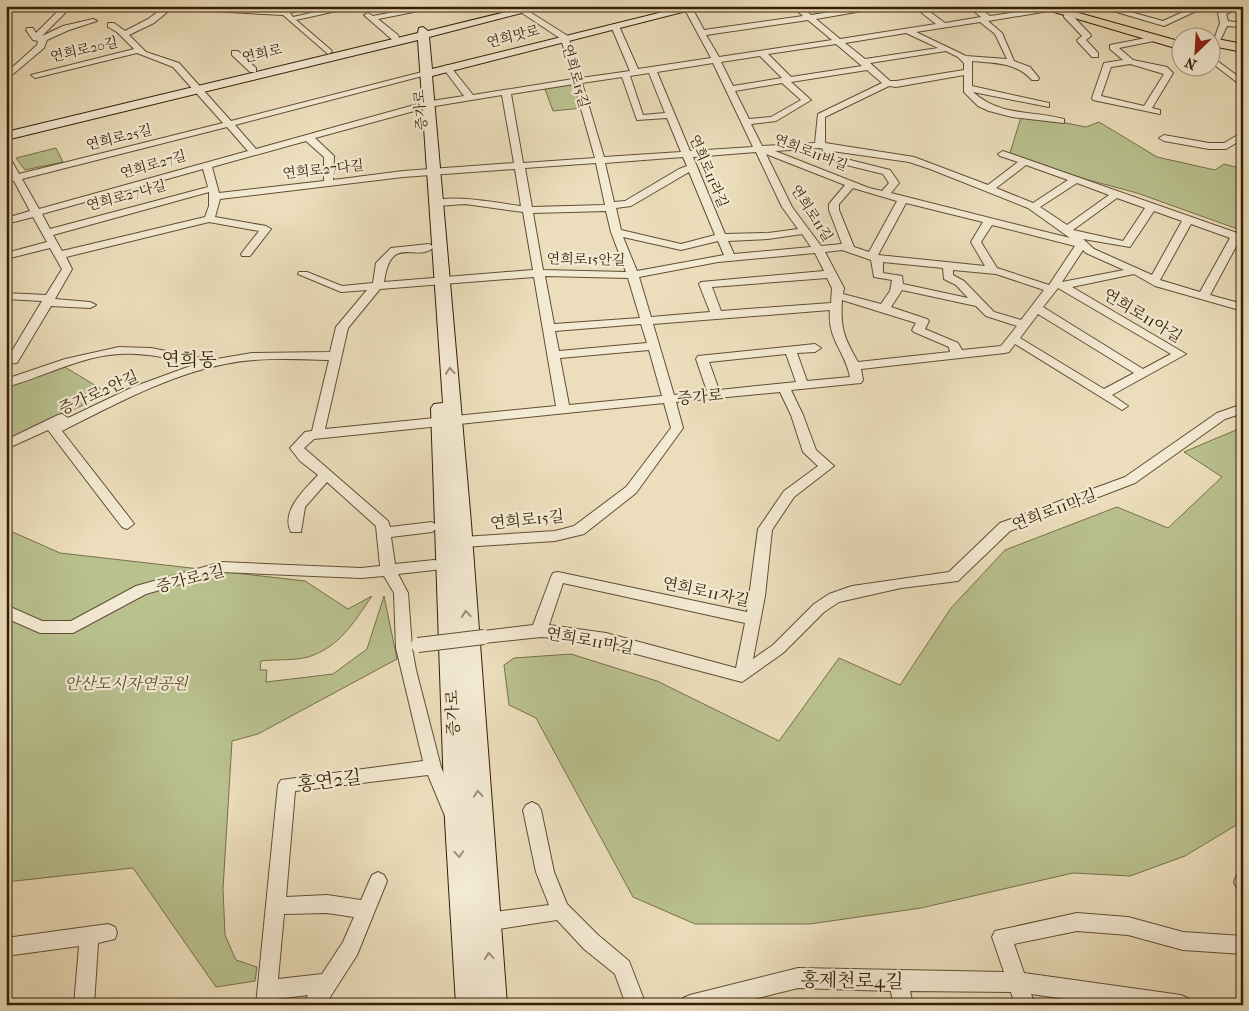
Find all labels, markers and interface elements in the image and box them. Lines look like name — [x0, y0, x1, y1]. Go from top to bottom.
street label: 연희맛로 — [485, 22, 542, 51]
north arrow — [1172, 28, 1222, 78]
street label: 연희로20길 — [49, 33, 120, 66]
street label: 연희로 — [240, 41, 284, 66]
street label: 연희로15길 — [558, 43, 593, 110]
text: N — [1182, 53, 1199, 73]
street label: 증가로 — [411, 89, 430, 131]
street label: 연희로25길 — [84, 121, 154, 154]
street label: 연희로11바길 — [772, 131, 850, 174]
street label: 연희로11라길 — [686, 132, 732, 210]
street label: 연희로27길 — [118, 147, 188, 182]
street label: 연희로27다길 — [282, 157, 365, 182]
street label: 연희로27나길 — [85, 177, 168, 214]
street label: 연희로11길 — [787, 182, 836, 245]
street label: 연희로15안길 — [547, 250, 625, 269]
street label: 연희로11아길 — [1100, 284, 1186, 346]
district label: 연희동 — [161, 349, 217, 371]
street label: 증가로2안길 — [55, 366, 141, 419]
one-way arrow — [444, 367, 455, 375]
street label: 증가로 — [676, 385, 725, 408]
street label: 연희로11마길 — [1009, 485, 1099, 534]
street label: 연희로15길 — [489, 506, 565, 533]
street label: 증가로2길 — [154, 561, 226, 596]
street label: 연희로11자길 — [661, 573, 751, 610]
one-way arrow — [461, 610, 472, 618]
street label: 연희로11마길 — [545, 623, 635, 658]
park label: 안산도시자연공원 — [64, 674, 189, 693]
street label: 증가로 — [442, 689, 463, 736]
street label: 홍연2길 — [296, 766, 363, 796]
one-way arrow — [473, 790, 484, 798]
one-way arrow — [454, 851, 465, 859]
one-way arrow — [484, 952, 495, 960]
street label: 홍제천로4길 — [800, 969, 904, 993]

